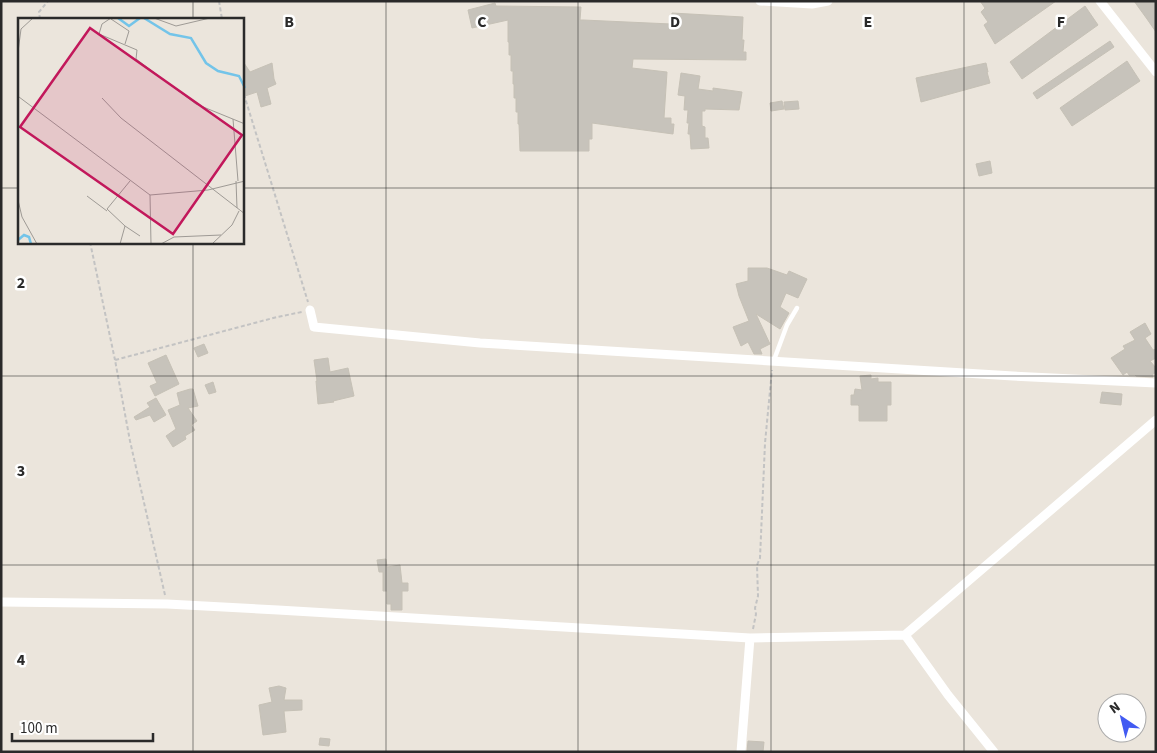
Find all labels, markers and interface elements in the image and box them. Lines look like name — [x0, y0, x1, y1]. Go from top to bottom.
text: B — [284, 11, 294, 33]
text: C — [477, 11, 487, 33]
text: D — [670, 11, 680, 33]
text: E — [864, 11, 872, 33]
text: F — [1057, 11, 1065, 33]
inset map — [18, 18, 244, 244]
text: 2 — [17, 272, 25, 294]
text: 3 — [17, 460, 25, 482]
text: 4 — [17, 649, 26, 671]
north arrow — [1097, 693, 1147, 743]
text: N — [1106, 697, 1125, 719]
scale bar — [12, 710, 154, 742]
text: 100 m — [20, 718, 58, 739]

